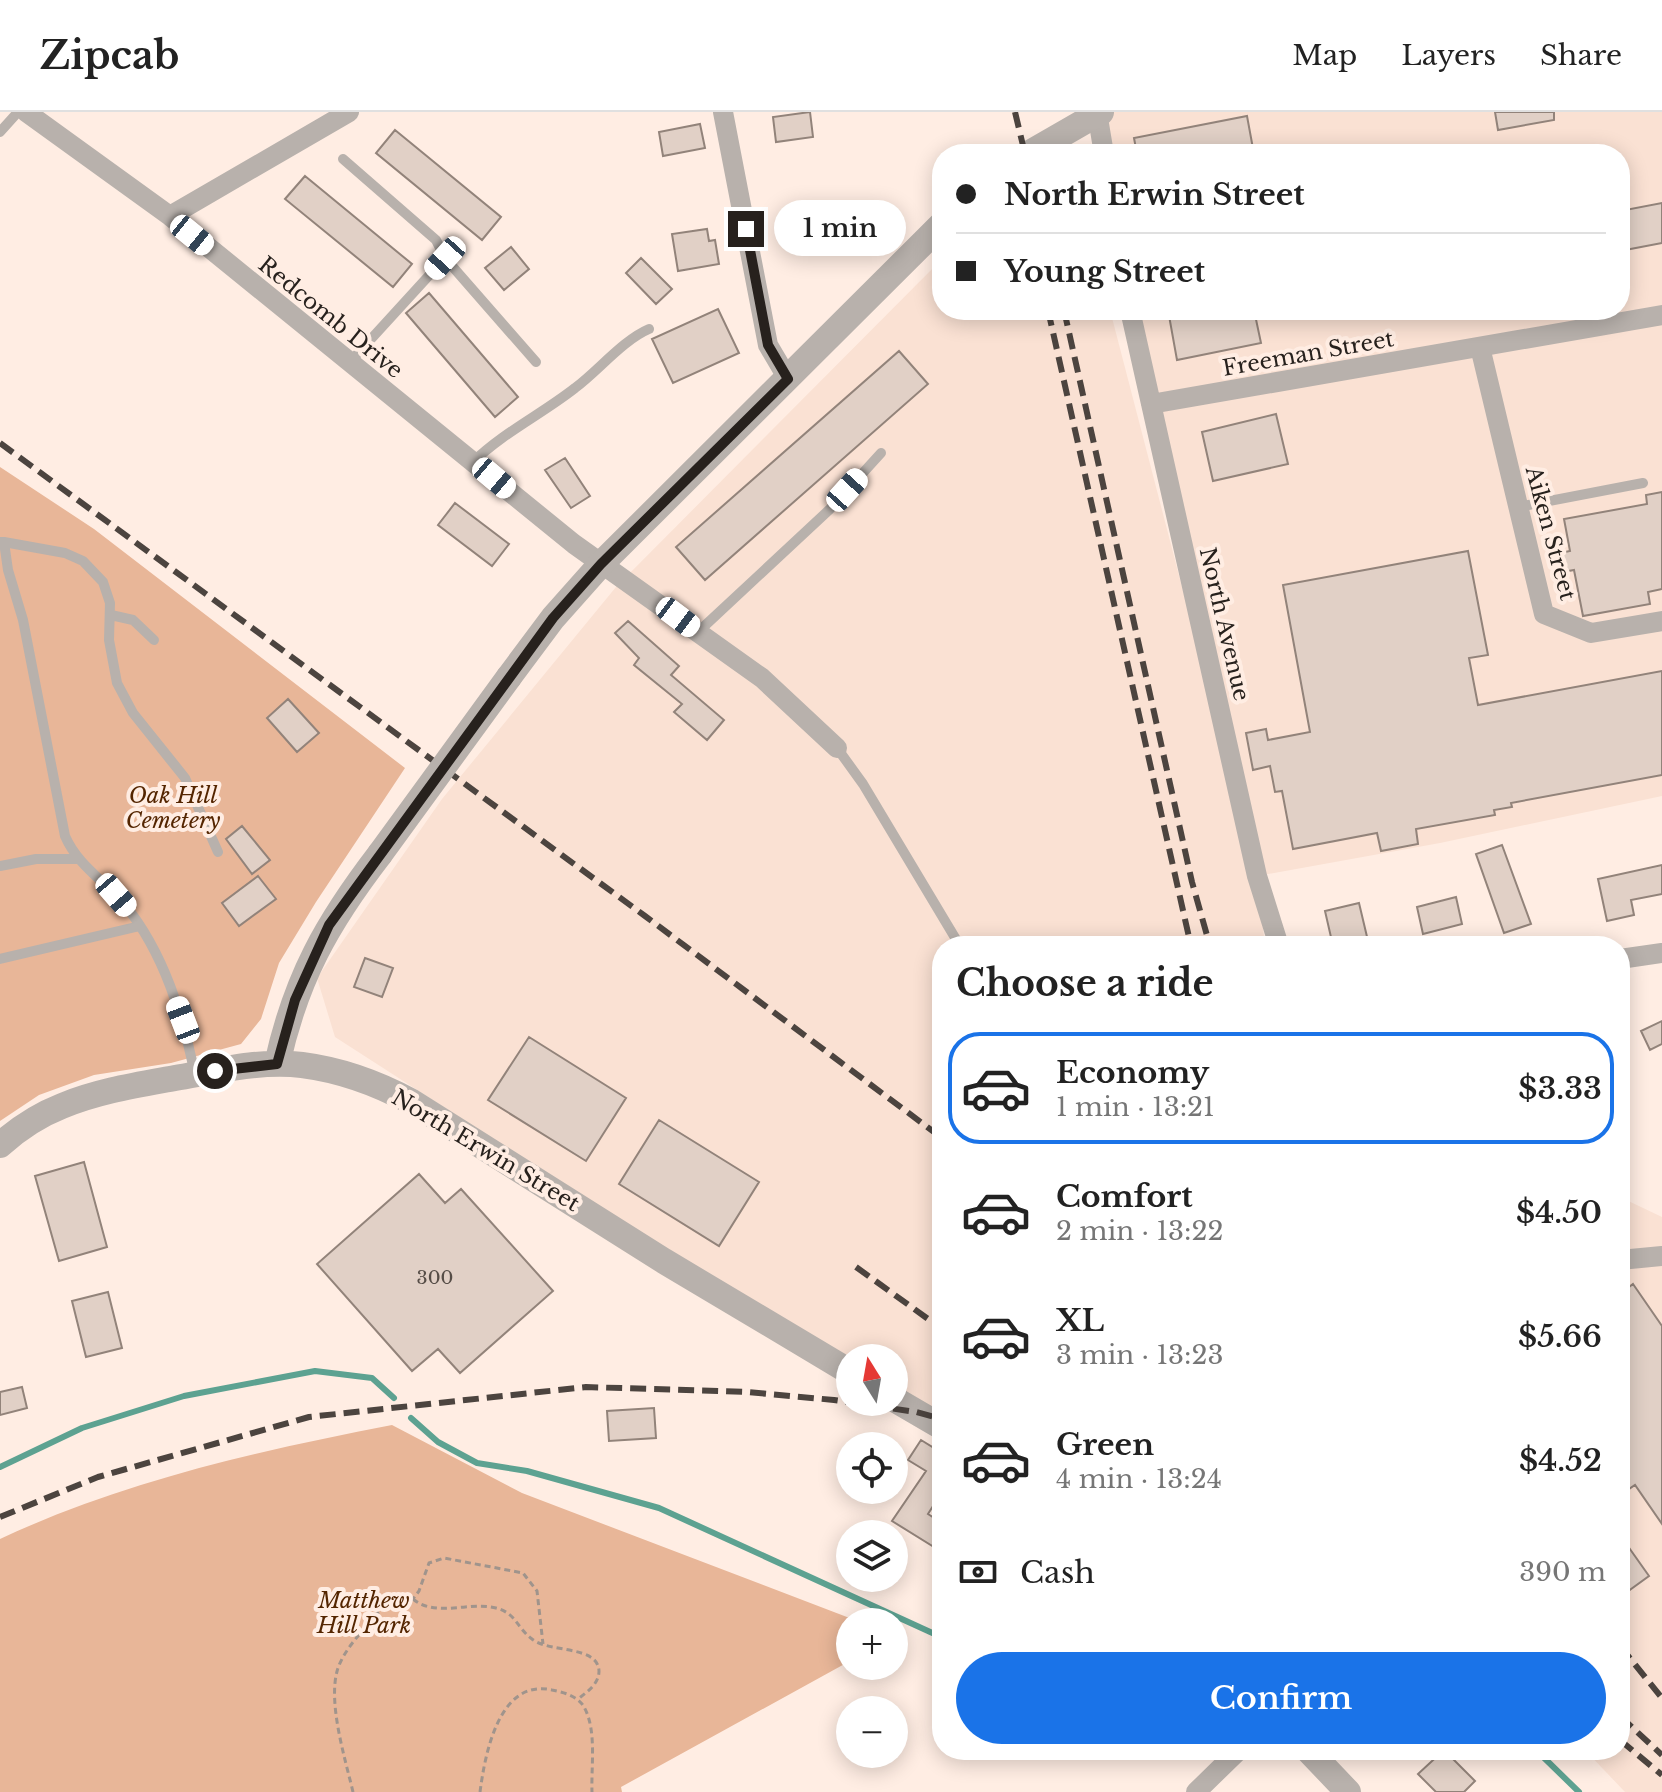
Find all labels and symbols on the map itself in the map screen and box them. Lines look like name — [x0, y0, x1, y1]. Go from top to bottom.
callout: 1 min — [774, 201, 906, 257]
car — [166, 211, 218, 259]
route end — [728, 211, 764, 247]
car — [420, 232, 470, 284]
street label: Redcomb Drive — [253, 251, 408, 384]
street label: Freeman Street — [1220, 325, 1397, 382]
car — [468, 453, 520, 503]
street label: Aiken Street — [1519, 462, 1582, 604]
car — [822, 464, 872, 516]
street label: North Avenue — [1194, 545, 1255, 704]
car — [652, 593, 704, 641]
park label: Oak Hill Cemetery — [126, 782, 221, 834]
car — [91, 869, 141, 921]
car — [163, 993, 203, 1047]
route start — [197, 1053, 233, 1089]
street label: North Erwin Street — [387, 1084, 585, 1218]
house number: 300 — [417, 1267, 453, 1289]
north arrow — [836, 1344, 908, 1416]
park label: Matthew Hill Park — [316, 1587, 411, 1639]

